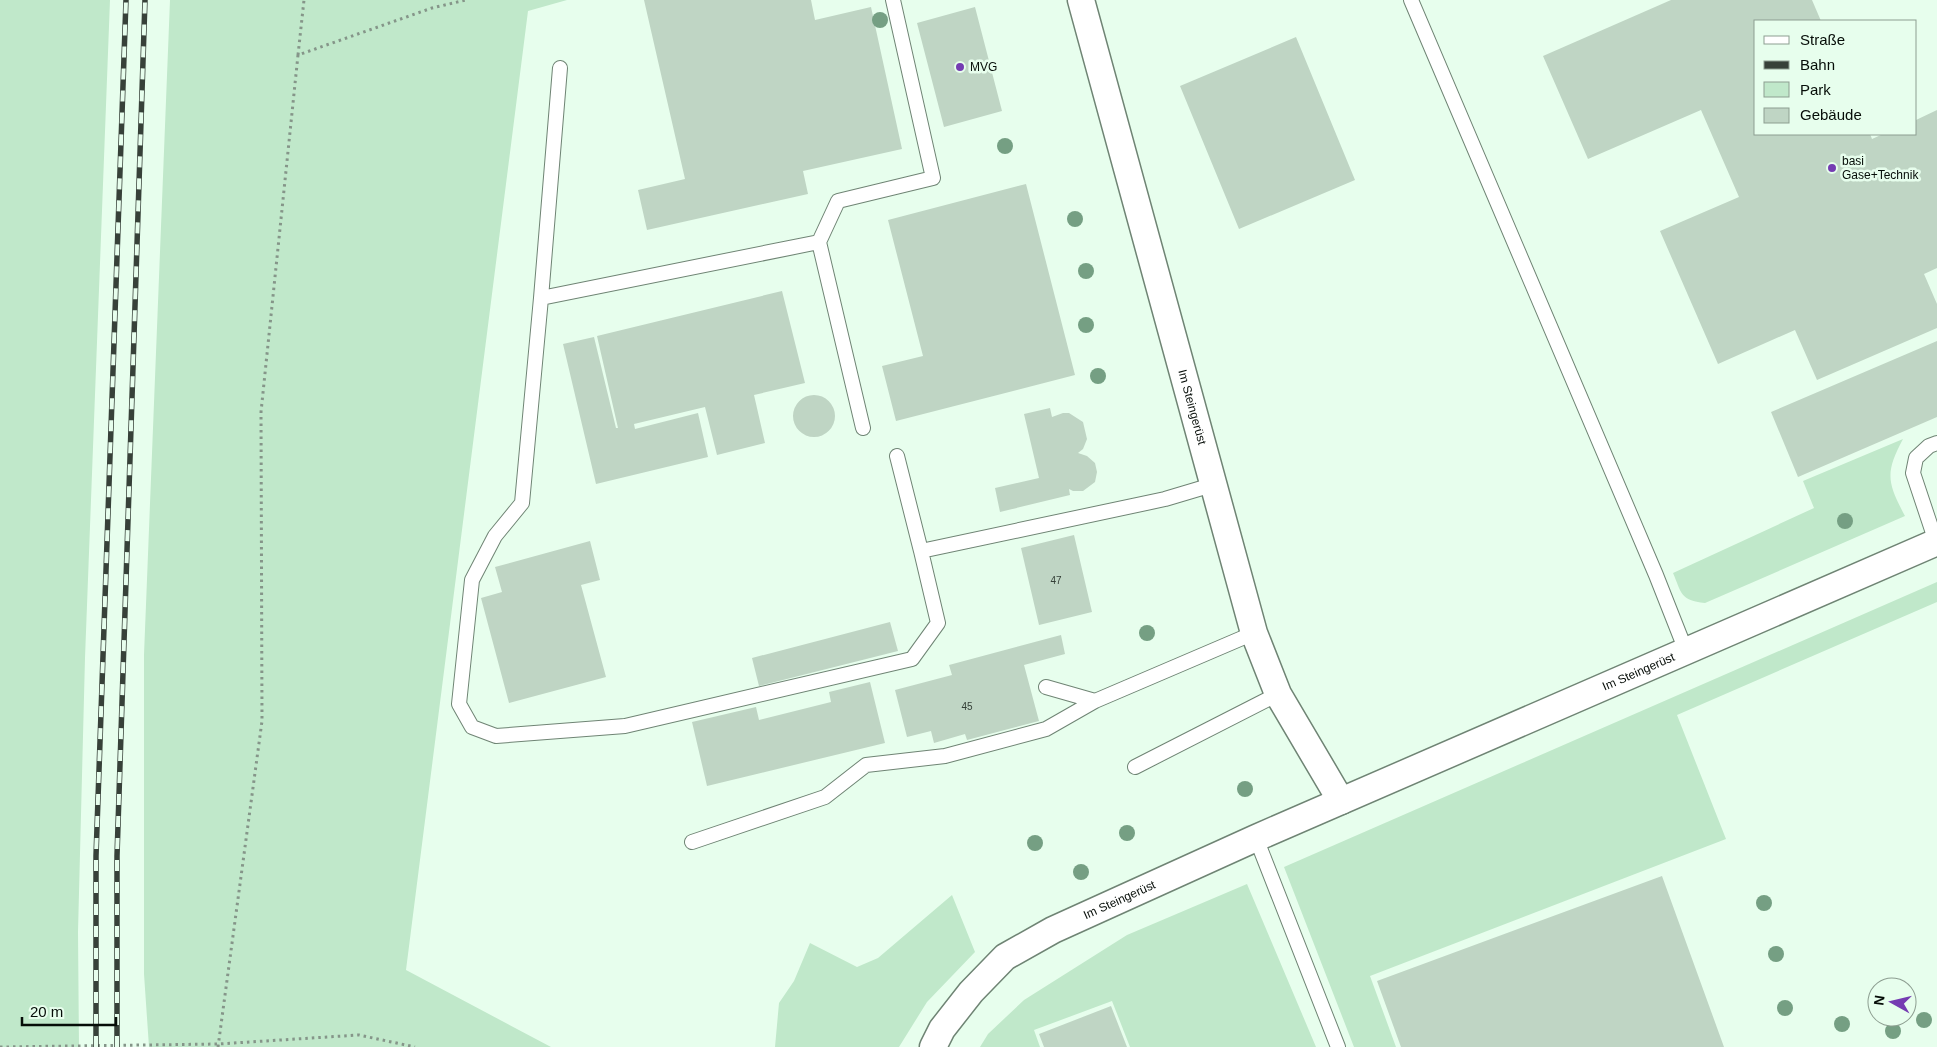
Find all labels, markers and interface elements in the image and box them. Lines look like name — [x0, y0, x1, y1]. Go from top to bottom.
legend — [1754, 20, 1917, 135]
text: Straße — [1800, 31, 1845, 48]
text: Bahn — [1800, 56, 1835, 73]
place label: MVG — [970, 60, 997, 74]
marker: MVG — [954, 61, 966, 73]
text: Park — [1800, 81, 1831, 98]
text: Gebäude — [1800, 106, 1862, 123]
place label: basi Gase+Technik — [1842, 154, 1919, 182]
marker: basi Gase+Technik — [1826, 162, 1838, 174]
street label: Im Steingerüst — [1175, 368, 1209, 447]
house number: 47 — [1050, 575, 1062, 586]
street label: Im Steingerüst — [1600, 650, 1677, 694]
house number: 45 — [961, 701, 973, 712]
street label: Im Steingerüst — [1081, 877, 1158, 922]
north arrow — [1867, 977, 1917, 1027]
scale bar — [22, 994, 116, 1026]
text: N — [1870, 994, 1888, 1006]
text: 20 m — [30, 1003, 63, 1020]

